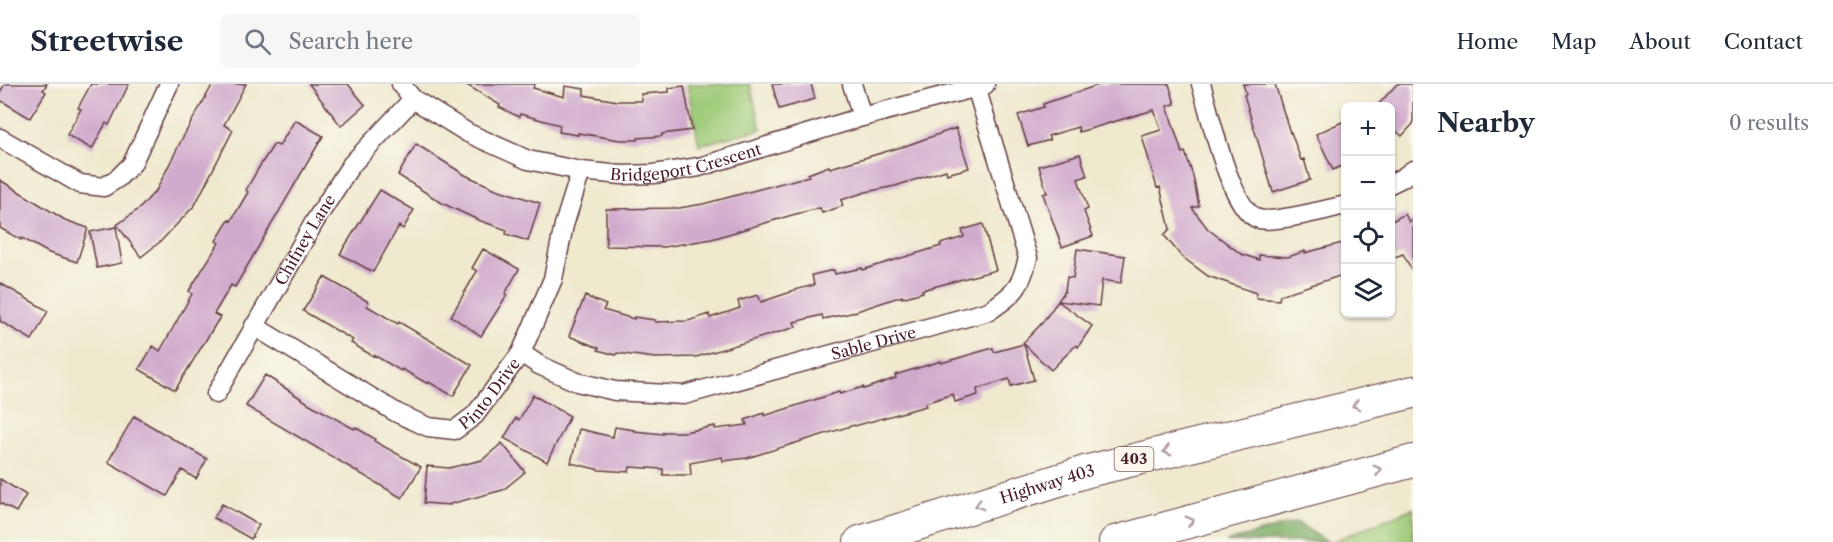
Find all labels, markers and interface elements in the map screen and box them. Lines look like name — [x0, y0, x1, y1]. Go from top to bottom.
search box — [220, 14, 640, 68]
text: Streetwise — [30, 24, 184, 58]
icon: search — [241, 25, 274, 58]
text: Search here — [289, 28, 413, 55]
text: Home — [1457, 29, 1518, 54]
text: Map — [1551, 29, 1596, 54]
text: About — [1629, 29, 1691, 54]
text: Contact — [1724, 29, 1803, 54]
map controls — [1341, 102, 1395, 318]
button: + — [1341, 102, 1395, 156]
text: Nearby — [1437, 107, 1535, 139]
text: 0 results — [1729, 111, 1809, 135]
street label: Bridgeport Crescent — [609, 138, 764, 185]
button: − — [1341, 156, 1395, 210]
street label: Chifney Lane — [270, 190, 340, 289]
button: locate — [1341, 210, 1395, 264]
button: layers — [1341, 264, 1395, 318]
street label: Sable Drive — [829, 322, 918, 364]
street label: Pinto Drive — [455, 354, 524, 434]
one-way arrow — [1351, 398, 1361, 411]
one-way arrow — [1162, 444, 1172, 457]
road number: 403 — [1114, 447, 1154, 471]
street label: Highway 403 — [997, 460, 1097, 508]
one-way arrow — [1373, 465, 1383, 477]
one-way arrow — [974, 497, 985, 510]
one-way arrow — [1184, 516, 1195, 528]

